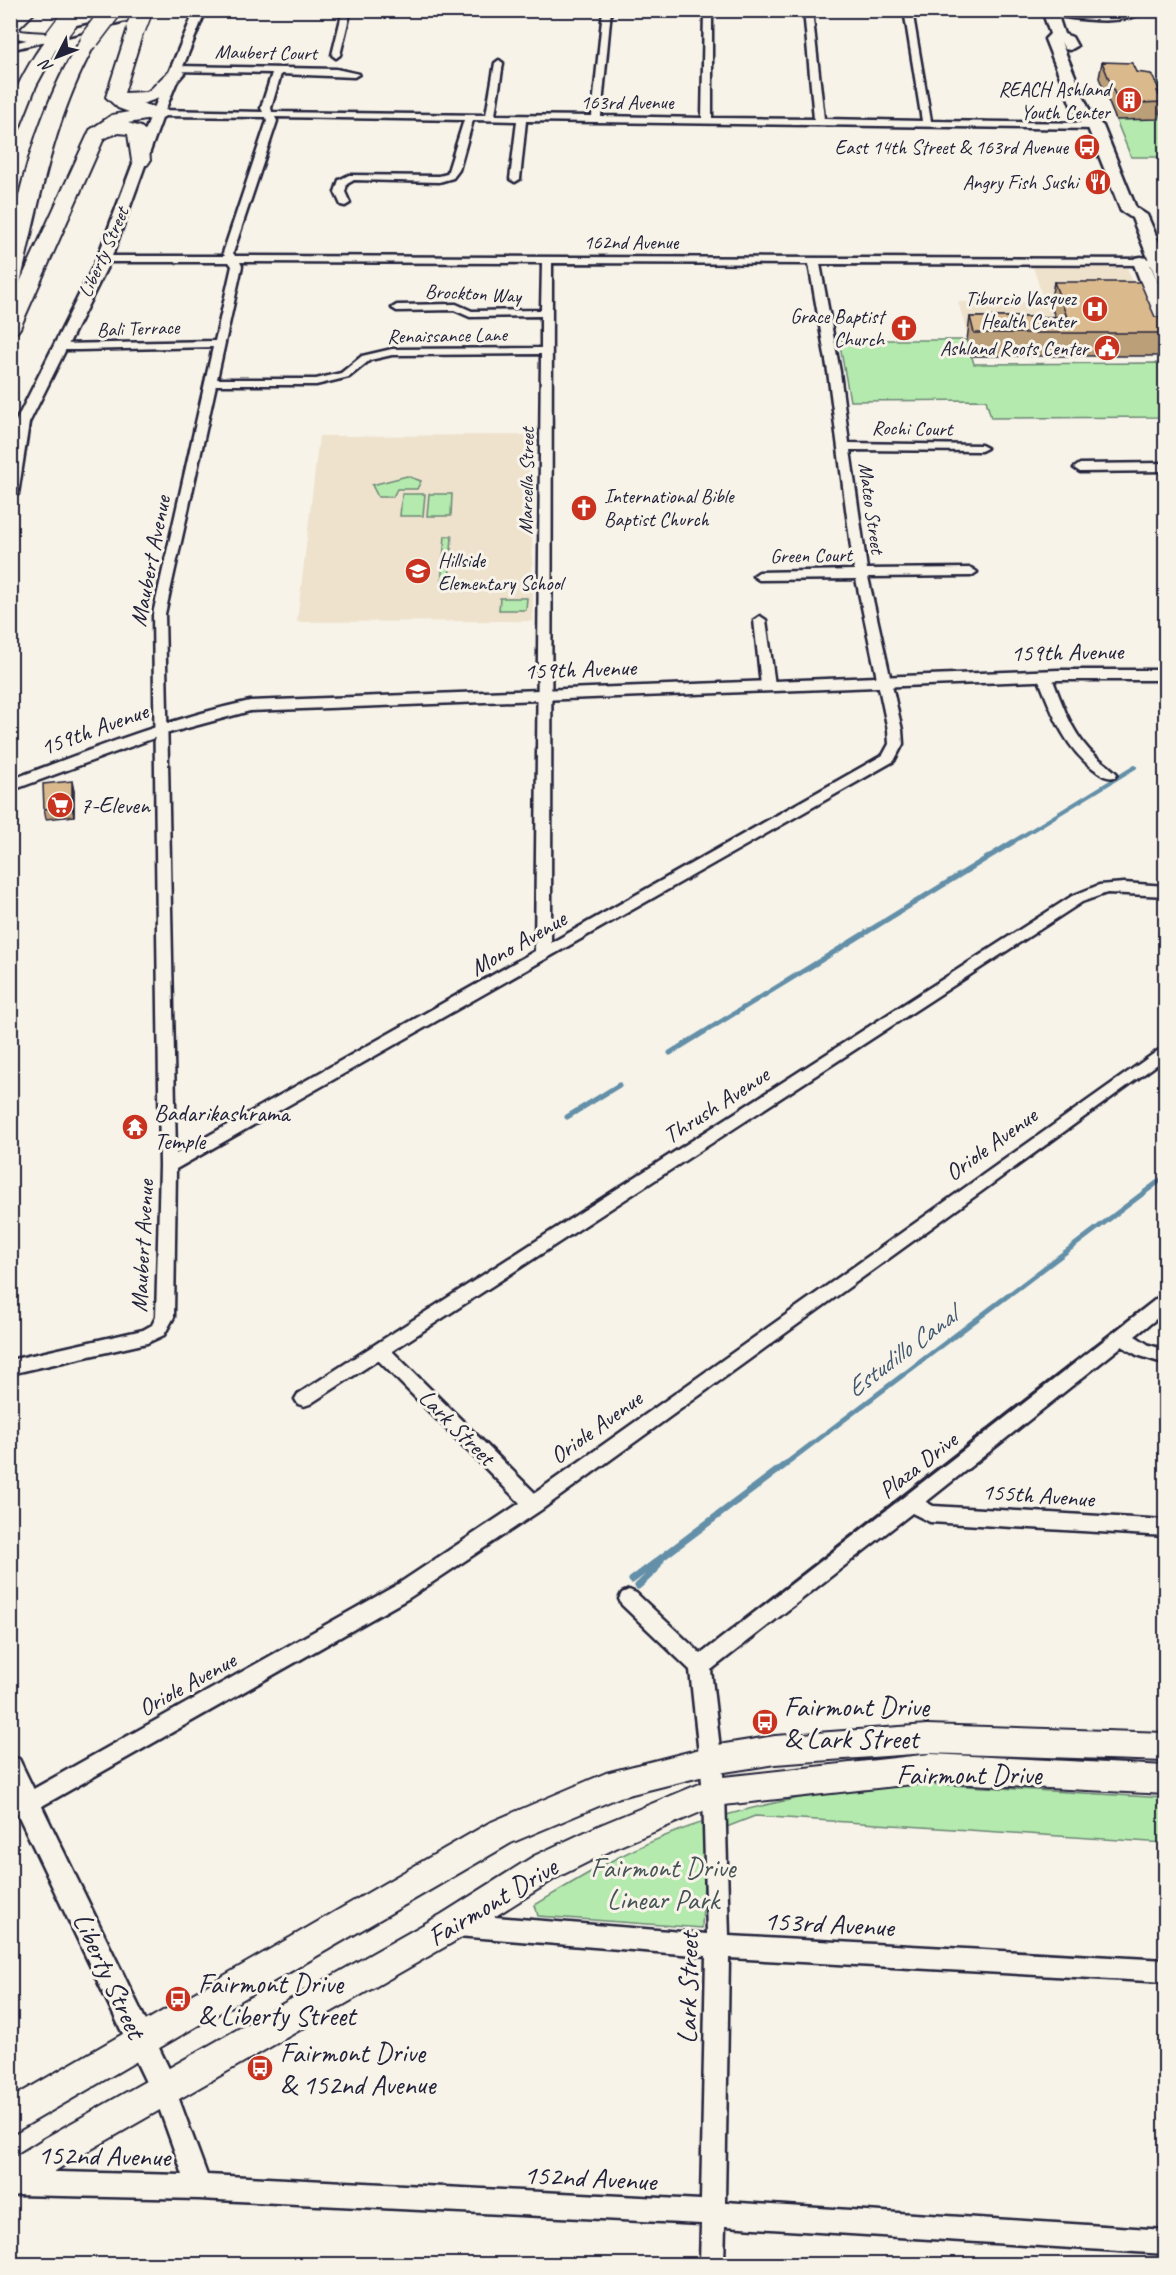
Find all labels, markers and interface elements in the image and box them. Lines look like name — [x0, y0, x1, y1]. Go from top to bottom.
north arrow — [27, 27, 87, 87]
street label: Maubert Court — [215, 39, 320, 66]
text: N — [34, 54, 57, 77]
place label: REACH Ashland Youth Center — [999, 77, 1113, 125]
building icon: REACH Ashland Youth Center — [1114, 85, 1144, 115]
street label: 163rd Avenue — [581, 90, 675, 115]
bus stop icon: East 14th Street & 163rd Avenue — [1072, 132, 1102, 162]
place label: East 14th Street & 163rd Avenue — [835, 135, 1069, 160]
restaurant icon: Angry Fish Sushi — [1083, 167, 1113, 197]
place label: Angry Fish Sushi — [963, 170, 1080, 195]
street label: Liberty Street — [72, 201, 135, 301]
street label: 162nd Avenue — [584, 230, 680, 255]
street label: Brockton Way — [424, 279, 524, 309]
place label: Tiburcio Vasquez Health Center — [965, 286, 1078, 334]
hospital icon: Tiburcio Vasquez Health Center — [1080, 294, 1110, 324]
place label: Grace Baptist Church — [790, 304, 887, 352]
church icon: Grace Baptist Church — [889, 313, 919, 343]
street label: Bali Terrace — [96, 315, 181, 342]
street label: Renaissance Lane — [387, 322, 509, 349]
public building icon: Ashland Roots Center — [1092, 333, 1122, 363]
place label: Ashland Roots Center — [940, 336, 1090, 361]
street label: Rochi Court — [872, 415, 955, 442]
street label: Marcella Street — [513, 425, 540, 535]
street label: Mateo Street — [853, 461, 891, 557]
place label: International Bible Baptist Church — [604, 484, 735, 532]
street label: Maubert Avenue — [123, 491, 178, 629]
church icon: International Bible Baptist Church — [569, 493, 599, 523]
street label: Green Court — [770, 542, 854, 569]
place label: Hillside Elementary School — [438, 548, 566, 596]
school or university icon: Hillside Elementary School — [403, 556, 433, 586]
street label: 159th Avenue — [1011, 636, 1126, 668]
street label: 159th Avenue — [523, 652, 639, 686]
street label: 159th Avenue — [36, 695, 154, 762]
supermarket icon: 7-Eleven — [45, 790, 75, 820]
place label: 7-Eleven — [80, 790, 151, 820]
street label: Mono Avenue — [465, 902, 573, 983]
street label: Thrush Avenue — [657, 1058, 777, 1150]
place label: Badarikashrama Temple — [154, 1098, 291, 1156]
street label: Oriole Avenue — [939, 1099, 1045, 1187]
temple icon: Badarikashrama Temple — [120, 1112, 150, 1142]
street label: Maubert Avenue — [124, 1177, 161, 1313]
water label: Estudillo Canal — [839, 1295, 970, 1405]
street label: Oriole Avenue — [544, 1382, 650, 1470]
street label: Lark Street — [413, 1383, 503, 1473]
street label: Plaza Drive — [873, 1424, 965, 1505]
street label: 155th Avenue — [981, 1476, 1097, 1514]
street label: Oriole Avenue — [133, 1644, 243, 1723]
place label: Fairmont Drive & Lark Street — [784, 1689, 931, 1756]
bus stop icon: Fairmont Drive & Lark Street — [750, 1707, 780, 1737]
street label: Fairmont Drive — [897, 1757, 1043, 1792]
street label: Fairmont Drive — [421, 1848, 565, 1954]
park label: Fairmont Drive Linear Park — [591, 1850, 737, 1917]
street label: 153rd Avenue — [763, 1903, 897, 1944]
street label: Liberty Street — [65, 1907, 155, 2046]
street label: Lark Street — [669, 1929, 706, 2044]
place label: Fairmont Drive & Liberty Street — [198, 1966, 358, 2033]
bus stop icon: Fairmont Drive & Liberty Street — [163, 1984, 193, 2014]
place label: Fairmont Drive & 152nd Avenue — [280, 2035, 437, 2102]
bus stop icon: Fairmont Drive & 152nd Avenue — [245, 2053, 275, 2083]
street label: 152nd Avenue — [37, 2137, 173, 2174]
street label: 152nd Avenue — [523, 2157, 659, 2199]

